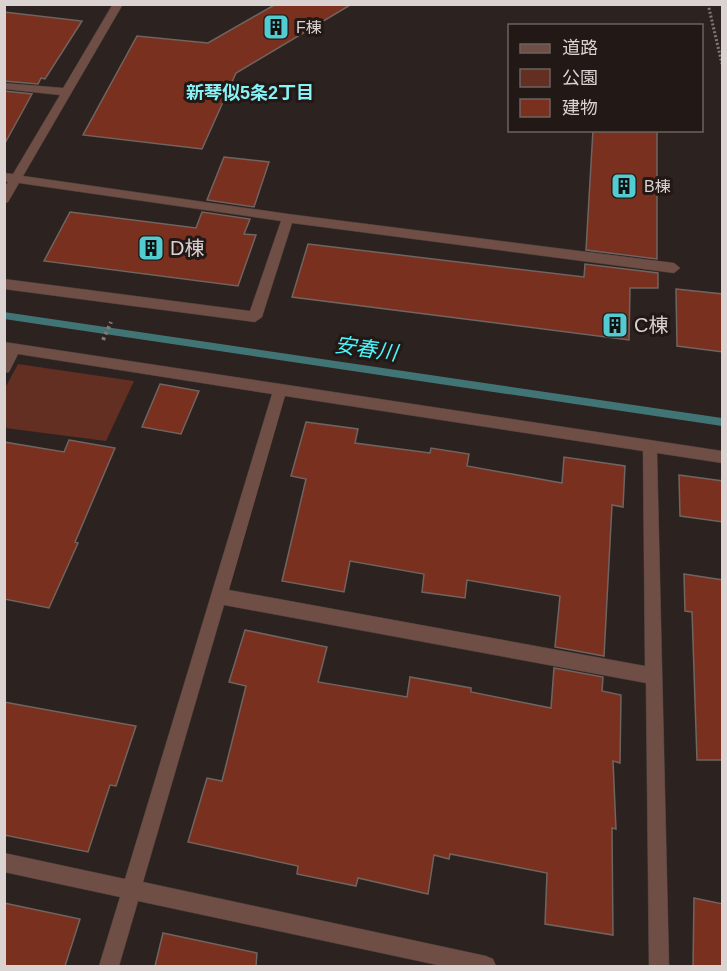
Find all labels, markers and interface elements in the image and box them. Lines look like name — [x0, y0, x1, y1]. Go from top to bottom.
building icon: F棟 — [261, 12, 291, 42]
place label: F棟 — [296, 19, 322, 36]
legend — [508, 24, 703, 132]
text: 道路 — [562, 38, 598, 58]
text: 公園 — [562, 68, 598, 88]
district label: 新琴似5条2丁目 — [186, 83, 314, 103]
text: 建物 — [562, 98, 598, 118]
building icon: B棟 — [609, 171, 639, 201]
place label: B棟 — [644, 178, 671, 195]
building icon: D棟 — [136, 233, 166, 263]
place label: D棟 — [170, 237, 204, 259]
building icon: C棟 — [600, 310, 630, 340]
place label: C棟 — [634, 314, 668, 336]
water label: 安春川 — [333, 333, 401, 365]

